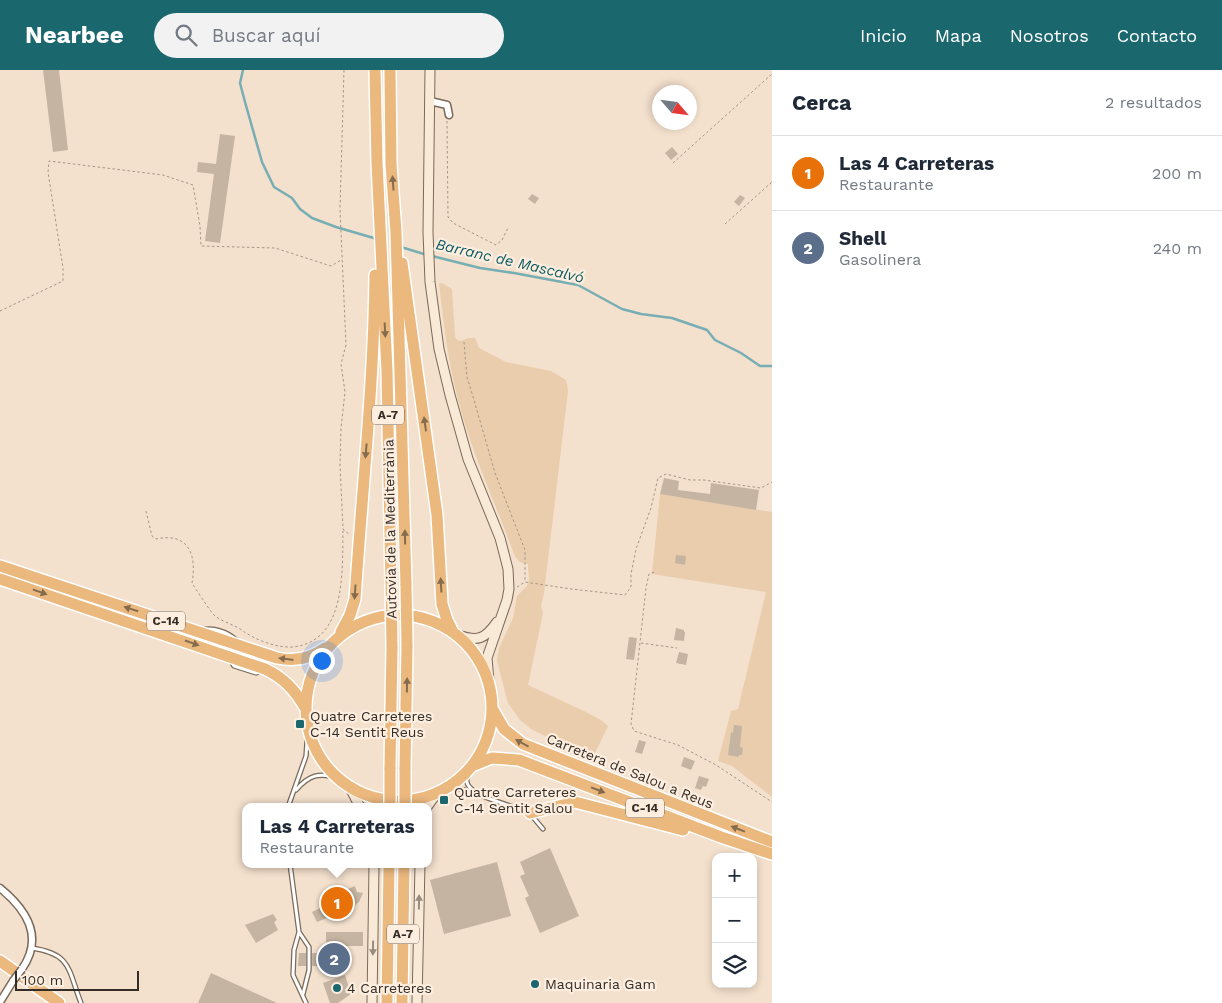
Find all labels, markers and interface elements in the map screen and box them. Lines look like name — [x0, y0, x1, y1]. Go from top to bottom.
search box — [154, 13, 504, 58]
text: Nearbee — [25, 21, 124, 49]
icon: search — [172, 21, 200, 49]
text: Buscar aquí — [212, 24, 320, 47]
text: Inicio — [860, 25, 907, 46]
text: Mapa — [935, 25, 982, 46]
text: Nosotros — [1010, 25, 1089, 46]
text: Contacto — [1117, 25, 1197, 46]
north arrow — [652, 85, 697, 130]
text: Cerca — [792, 90, 851, 115]
text: 2 resultados — [1105, 93, 1202, 112]
text: Las 4 Carreteras — [839, 152, 994, 175]
text: 1 — [805, 164, 811, 183]
text: 200 m — [1152, 164, 1202, 183]
one-way arrow — [388, 175, 396, 191]
text: Restaurante — [839, 175, 934, 194]
text: Shell — [839, 227, 886, 250]
water label: Barranc de Mascalvó — [434, 235, 586, 287]
text: 2 — [803, 239, 813, 258]
text: 240 m — [1153, 239, 1202, 258]
text: Gasolinera — [839, 250, 921, 269]
one-way arrow — [381, 322, 389, 338]
road number: A-7 — [372, 406, 404, 424]
one-way arrow — [421, 415, 429, 431]
street label: Autovia de la Mediterrània — [380, 439, 400, 619]
one-way arrow — [362, 443, 370, 459]
one-way arrow — [401, 528, 409, 544]
one-way arrow — [436, 577, 444, 593]
one-way arrow — [351, 584, 359, 600]
one-way arrow — [32, 589, 47, 596]
one-way arrow — [124, 605, 139, 612]
road number: C-14 — [147, 612, 185, 630]
one-way arrow — [184, 640, 199, 647]
your location — [309, 648, 335, 674]
one-way arrow — [277, 655, 293, 663]
one-way arrow — [403, 677, 411, 693]
place label: Quatre Carreteres C-14 Sentit Reus — [310, 708, 432, 740]
marker: Quatre Carreteres C-14 Sentit Reus — [294, 718, 306, 730]
street label: Carretera de Salou a Reus — [544, 730, 716, 812]
one-way arrow — [514, 739, 529, 747]
place label: Quatre Carreteres C-14 Sentit Salou — [454, 784, 576, 816]
one-way arrow — [591, 786, 606, 794]
marker: Quatre Carreteres C-14 Sentit Salou — [438, 794, 450, 806]
road number: C-14 — [626, 798, 664, 818]
popup — [242, 803, 432, 868]
text: Las 4 Carreteras — [259, 815, 415, 838]
one-way arrow — [730, 825, 745, 833]
text: Restaurante — [259, 838, 354, 857]
map controls — [712, 853, 757, 988]
button: + — [712, 853, 757, 898]
pin: 1 — [321, 884, 353, 922]
one-way arrow — [415, 894, 423, 910]
button: − — [712, 898, 757, 943]
road number: A-7 — [387, 924, 419, 944]
pin: 2 — [318, 940, 350, 978]
one-way arrow — [368, 940, 376, 956]
button: layers — [712, 943, 757, 988]
scale bar — [15, 968, 139, 991]
text: 100 m — [22, 972, 63, 988]
place label: Maquinaria Gam — [545, 976, 656, 992]
marker: Maquinaria Gam — [529, 978, 541, 990]
place label: 4 Carreteres — [347, 980, 432, 996]
marker: 4 Carreteres — [331, 982, 343, 994]

